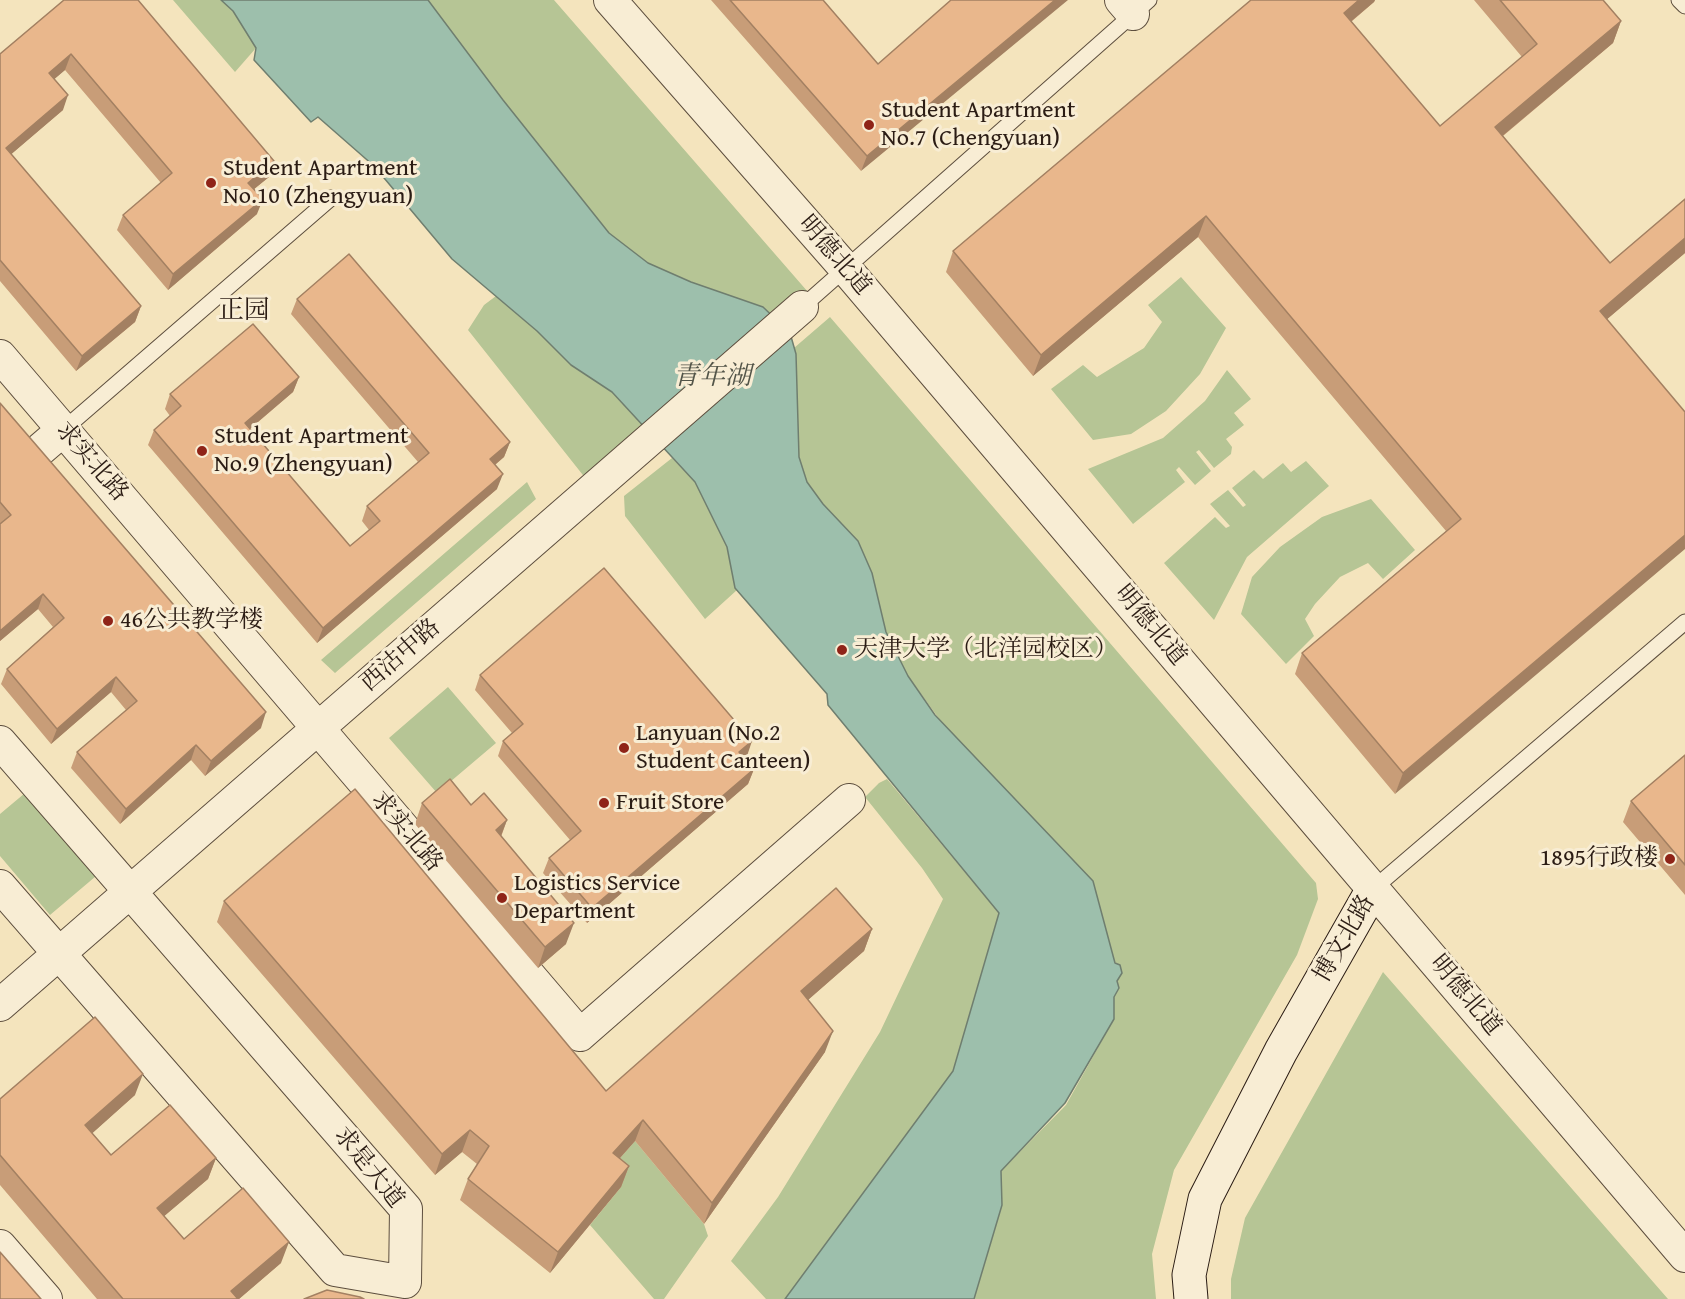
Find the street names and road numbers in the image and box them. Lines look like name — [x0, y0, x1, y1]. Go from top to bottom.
street label: 明德北道 — [792, 210, 876, 302]
street label: 求实北路 — [49, 416, 133, 508]
street label: 明德北道 — [1108, 580, 1192, 672]
street label: 西沽中路 — [355, 614, 447, 698]
street label: 求实北路 — [364, 786, 448, 878]
street label: 博文北路 — [1309, 890, 1381, 988]
street label: 明德北道 — [1423, 950, 1507, 1042]
street label: 求是大道 — [327, 1122, 409, 1214]

